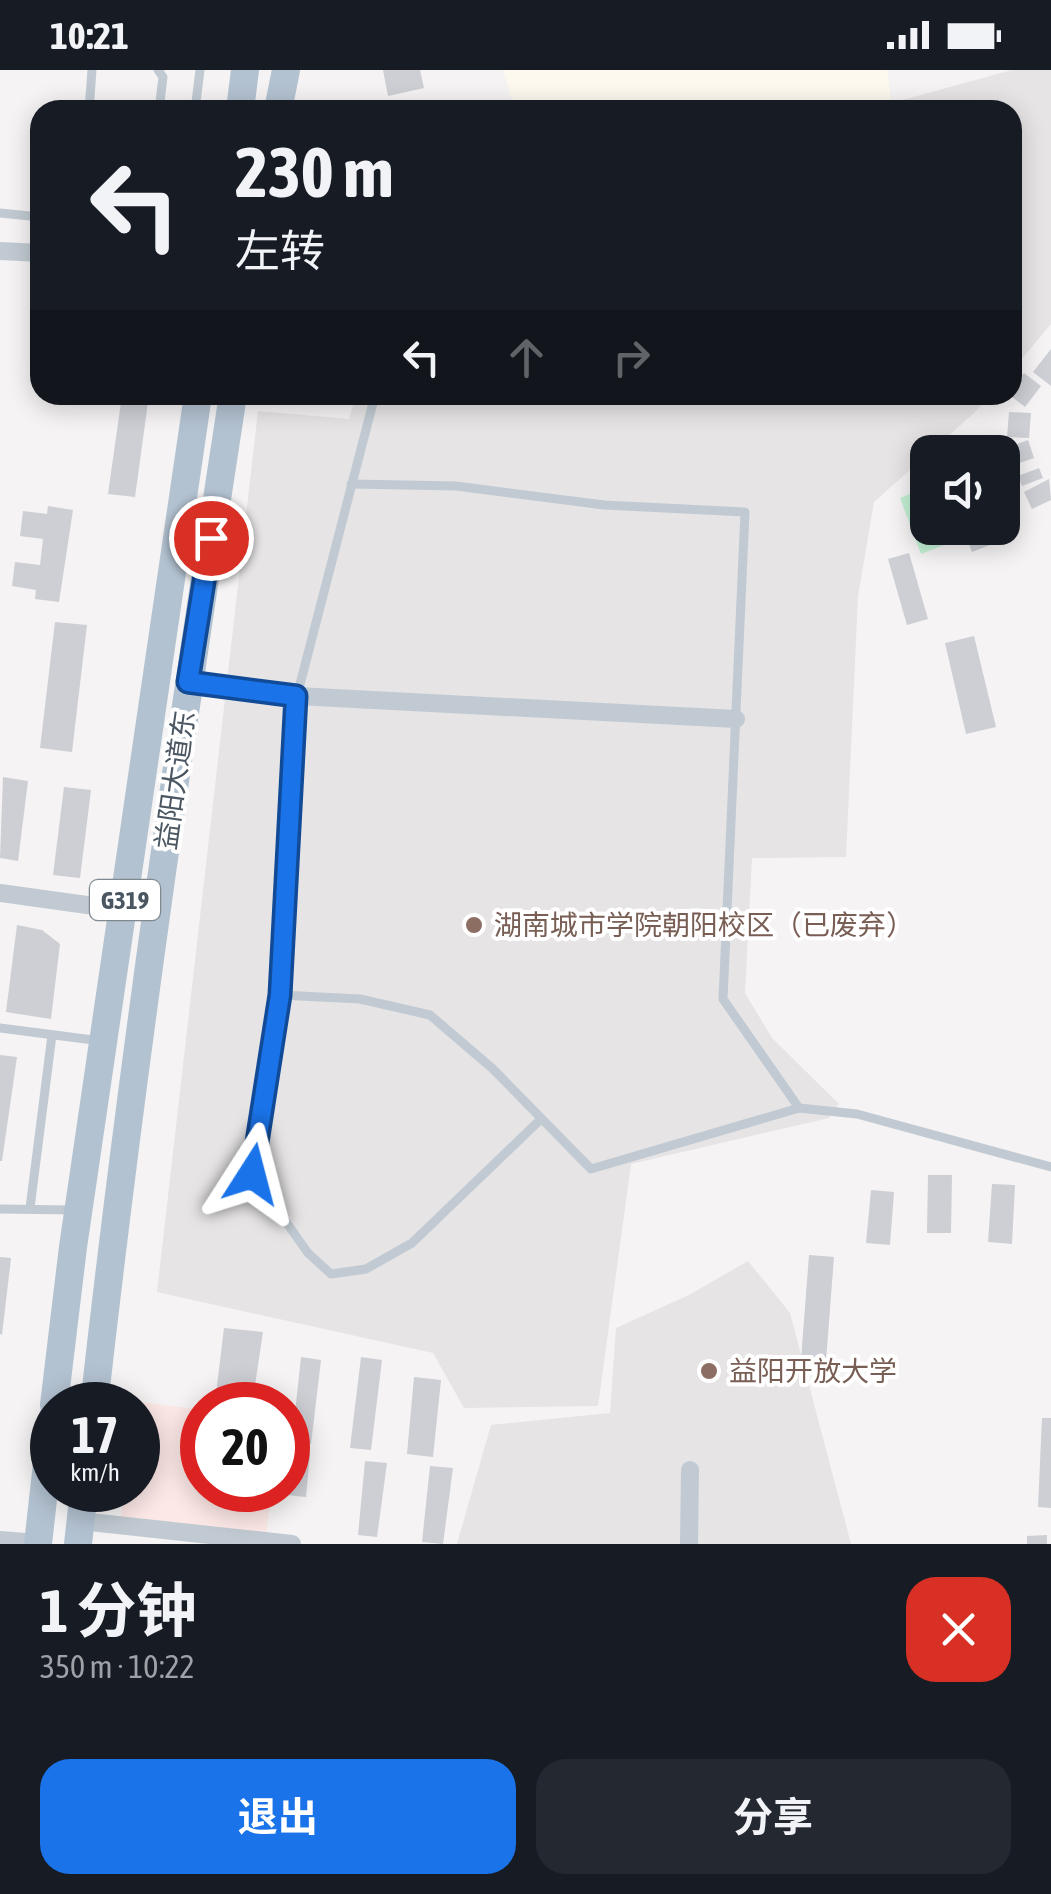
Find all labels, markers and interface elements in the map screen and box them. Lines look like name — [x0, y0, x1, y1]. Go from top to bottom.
text: 10:21 — [50, 14, 129, 57]
text: 230 m — [235, 132, 394, 212]
icon: left — [70, 140, 200, 270]
text: 左转 — [235, 225, 325, 277]
icon: left — [394, 330, 449, 385]
icon: ahead — [499, 330, 554, 385]
icon: right — [604, 330, 659, 385]
map controls — [910, 435, 1020, 545]
button: sound — [910, 435, 1020, 545]
pin — [169, 496, 254, 581]
icon: arrive — [184, 511, 239, 566]
street label: 益阳大道东 — [149, 708, 201, 852]
road number: G319 — [90, 880, 160, 920]
place label: 湖南城市学院朝阳校区（已废弃） — [494, 909, 914, 941]
marker: 湖南城市学院朝阳校区（已废弃） — [463, 914, 485, 936]
position arrow — [200, 1122, 304, 1226]
place label: 益阳开放大学 — [729, 1355, 897, 1387]
marker: 益阳开放大学 — [698, 1360, 720, 1382]
speed limit sign: 20 — [180, 1382, 310, 1512]
text: 17 — [71, 1406, 118, 1464]
text: km/h — [70, 1458, 120, 1486]
text: 1 分钟 — [40, 1576, 196, 1645]
button: close — [906, 1577, 1011, 1682]
text: 350 m · 10:22 — [40, 1648, 195, 1685]
button: 退出 — [40, 1759, 516, 1874]
button: 分享 — [536, 1759, 1011, 1874]

